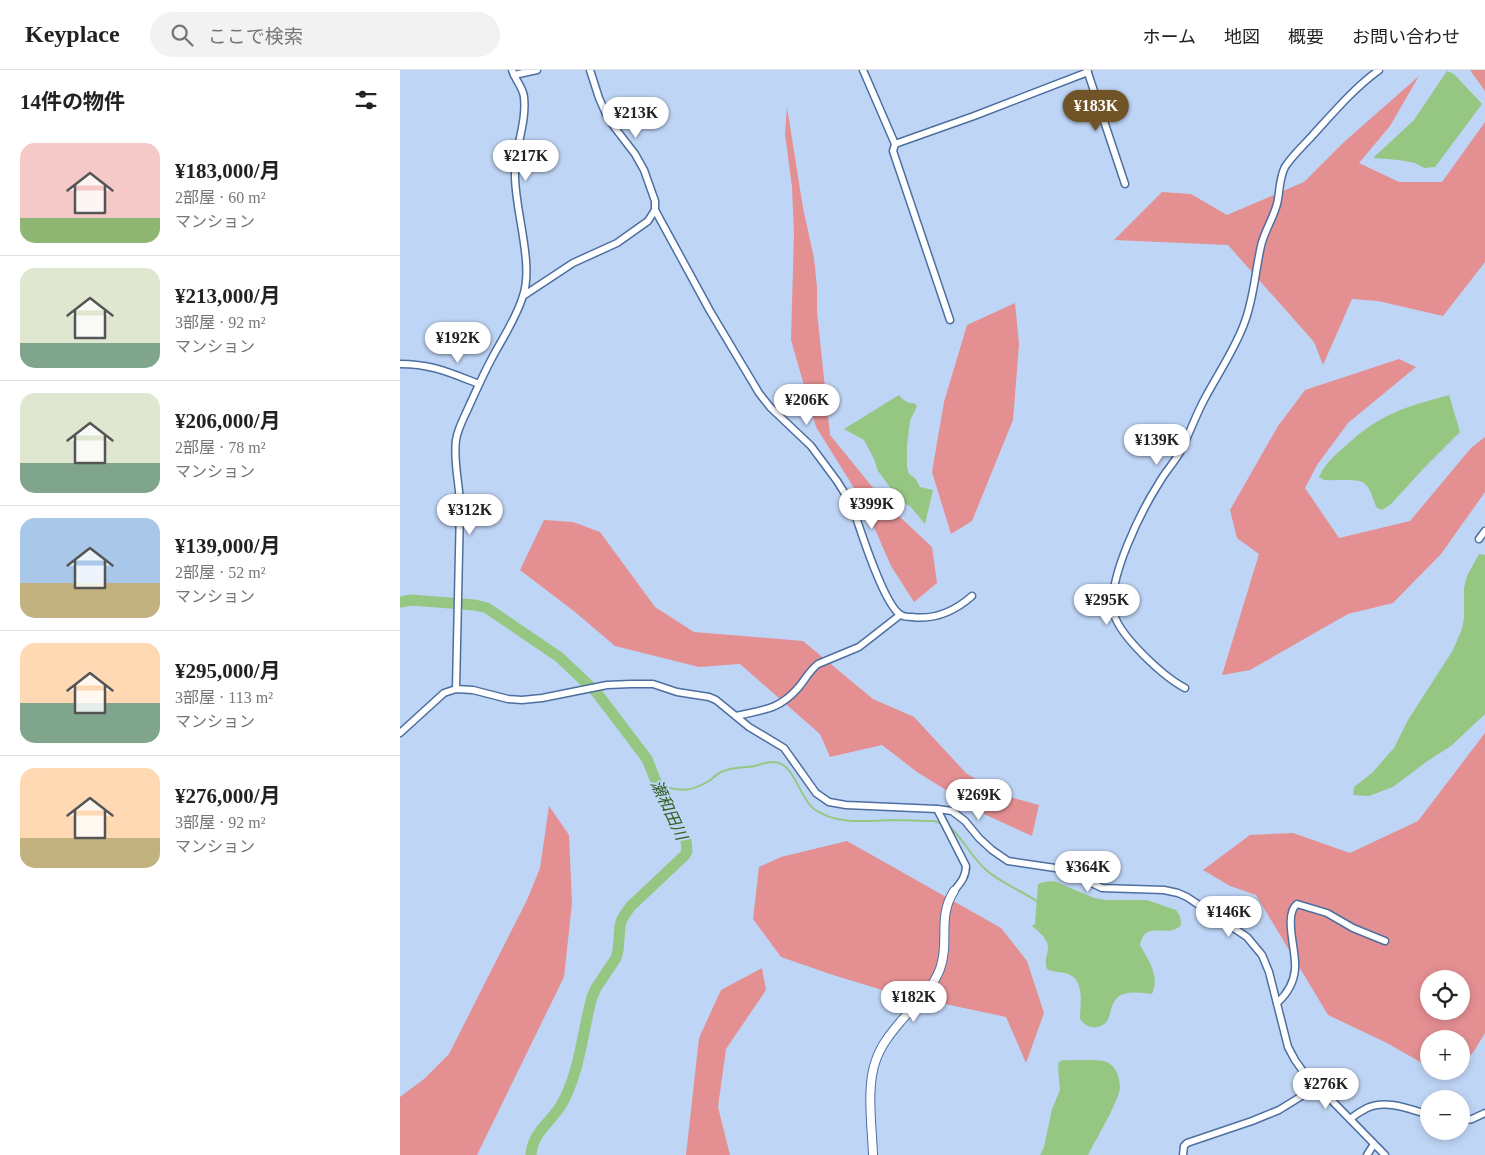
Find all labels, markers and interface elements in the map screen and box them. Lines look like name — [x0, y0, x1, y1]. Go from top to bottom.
search box — [150, 12, 500, 57]
text: Keyplace — [25, 21, 120, 47]
icon: search — [168, 21, 196, 49]
text: ここで検索 — [208, 26, 303, 47]
text: ホーム — [1143, 27, 1196, 47]
text: 地図 — [1224, 27, 1260, 47]
text: 概要 — [1288, 27, 1324, 47]
text: お問い合わせ — [1352, 27, 1460, 47]
icon: filters — [352, 86, 380, 114]
text: 14件の物件 — [20, 90, 125, 114]
pin: ¥183K — [1061, 90, 1131, 132]
pin: ¥213K — [601, 97, 671, 139]
text: ¥183K — [1074, 97, 1118, 114]
text: ¥213K — [614, 104, 658, 121]
pin: ¥217K — [491, 140, 561, 182]
text: ¥217K — [504, 147, 548, 164]
text: ¥183,000/月 — [175, 159, 281, 183]
icon: home — [60, 163, 120, 223]
text: 2部屋 · 60 m² — [175, 189, 266, 206]
text: マンション — [175, 213, 255, 230]
text: ¥213,000/月 — [175, 284, 281, 308]
icon: home — [60, 288, 120, 348]
text: 3部屋 · 92 m² — [175, 314, 266, 331]
pin: ¥192K — [423, 322, 493, 364]
text: ¥192K — [436, 329, 480, 346]
text: マンション — [175, 338, 255, 355]
pin: ¥206K — [772, 384, 842, 426]
text: ¥206K — [785, 391, 829, 408]
text: ¥206,000/月 — [175, 409, 281, 433]
icon: home — [60, 413, 120, 473]
pin: ¥139K — [1122, 424, 1192, 466]
text: ¥139K — [1135, 431, 1179, 448]
text: 2部屋 · 78 m² — [175, 439, 266, 456]
text: マンション — [175, 463, 255, 480]
pin: ¥399K — [837, 488, 907, 530]
pin: ¥312K — [435, 494, 505, 536]
text: ¥399K — [850, 495, 894, 512]
text: ¥312K — [448, 501, 492, 518]
text: ¥139,000/月 — [175, 534, 281, 558]
icon: home — [60, 538, 120, 598]
text: 2部屋 · 52 m² — [175, 564, 266, 581]
pin: ¥295K — [1072, 584, 1142, 626]
text: マンション — [175, 588, 255, 605]
text: ¥295K — [1085, 591, 1129, 608]
text: ¥295,000/月 — [175, 659, 281, 683]
icon: home — [60, 663, 120, 723]
text: 3部屋 · 113 m² — [175, 689, 273, 706]
text: マンション — [175, 713, 255, 730]
water label: 瀬和田川 — [648, 777, 691, 844]
pin: ¥269K — [944, 778, 1014, 821]
text: ¥276,000/月 — [175, 784, 281, 808]
text: ¥269K — [957, 786, 1001, 803]
icon: home — [60, 788, 120, 848]
text: 3部屋 · 92 m² — [175, 814, 266, 831]
text: マンション — [175, 838, 255, 855]
pin: ¥364K — [1053, 850, 1123, 893]
text: ¥364K — [1066, 858, 1110, 875]
pin: ¥146K — [1194, 896, 1264, 938]
text: ¥146K — [1207, 903, 1251, 920]
map controls — [1420, 970, 1470, 1140]
button: locate — [1420, 970, 1470, 1020]
pin: ¥182K — [879, 980, 949, 1023]
text: ¥182K — [892, 988, 936, 1005]
button: + — [1420, 1030, 1470, 1080]
pin: ¥276K — [1291, 1068, 1361, 1110]
text: ¥276K — [1304, 1075, 1348, 1092]
button: − — [1420, 1090, 1470, 1140]

